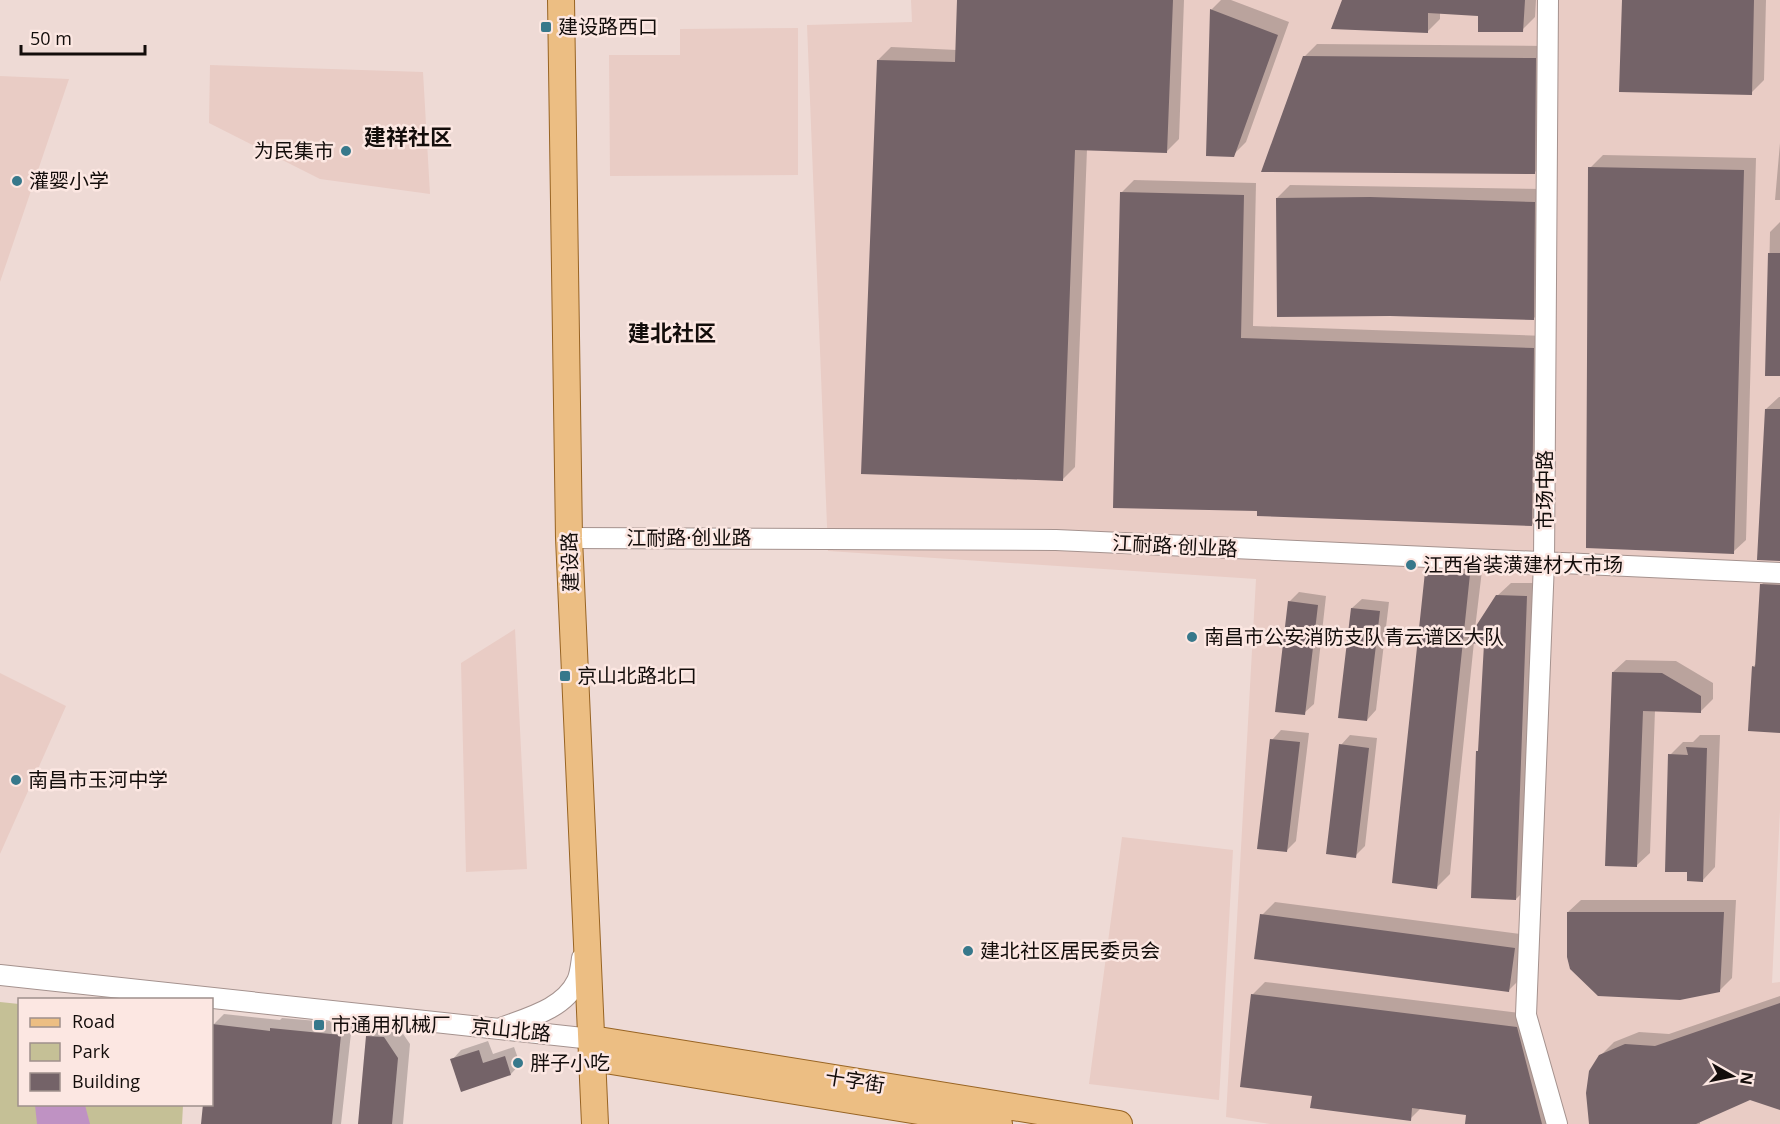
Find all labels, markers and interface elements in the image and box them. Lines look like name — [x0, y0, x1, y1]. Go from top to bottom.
place label: 建设路西口 — [558, 13, 658, 40]
scale bar — [21, 18, 146, 56]
marker: 建设路西口 — [539, 20, 553, 34]
text: 50 m — [30, 26, 72, 50]
district label: 建祥社区 — [364, 121, 452, 151]
place label: 为民集市 — [254, 137, 334, 164]
marker: 为民集市 — [339, 144, 353, 158]
place label: 灌婴小学 — [29, 167, 109, 194]
marker: 灌婴小学 — [10, 174, 24, 188]
district label: 建北社区 — [628, 317, 716, 347]
street label: 市场中路 — [1531, 450, 1558, 530]
street label: 江耐路·创业路 — [626, 524, 752, 551]
street label: 江耐路·创业路 — [1112, 529, 1238, 562]
street label: 建设路 — [555, 532, 584, 592]
place label: 江西省装潢建材大市场 — [1423, 551, 1623, 578]
marker: 江西省装潢建材大市场 — [1404, 558, 1418, 572]
place label: 南昌市公安消防支队青云谱区大队 — [1204, 623, 1504, 650]
marker: 南昌市公安消防支队青云谱区大队 — [1185, 630, 1199, 644]
place label: 京山北路北口 — [577, 662, 697, 689]
marker: 京山北路北口 — [558, 669, 572, 683]
place label: 南昌市玉河中学 — [28, 766, 168, 793]
marker: 南昌市玉河中学 — [9, 773, 23, 787]
place label: 建北社区居民委员会 — [980, 937, 1160, 964]
marker: 建北社区居民委员会 — [961, 944, 975, 958]
legend — [18, 998, 213, 1106]
text: Road — [72, 1009, 115, 1033]
place label: 市通用机械厂 — [331, 1011, 451, 1038]
street label: 京山北路 — [470, 1012, 552, 1047]
marker: 市通用机械厂 — [312, 1018, 326, 1032]
text: Park — [72, 1039, 110, 1063]
north arrow — [1702, 1046, 1762, 1106]
place label: 胖子小吃 — [530, 1049, 610, 1076]
marker: 胖子小吃 — [511, 1056, 525, 1070]
street label: 十字街 — [823, 1062, 887, 1099]
text: Building — [72, 1069, 140, 1093]
text: N — [1735, 1070, 1759, 1086]

